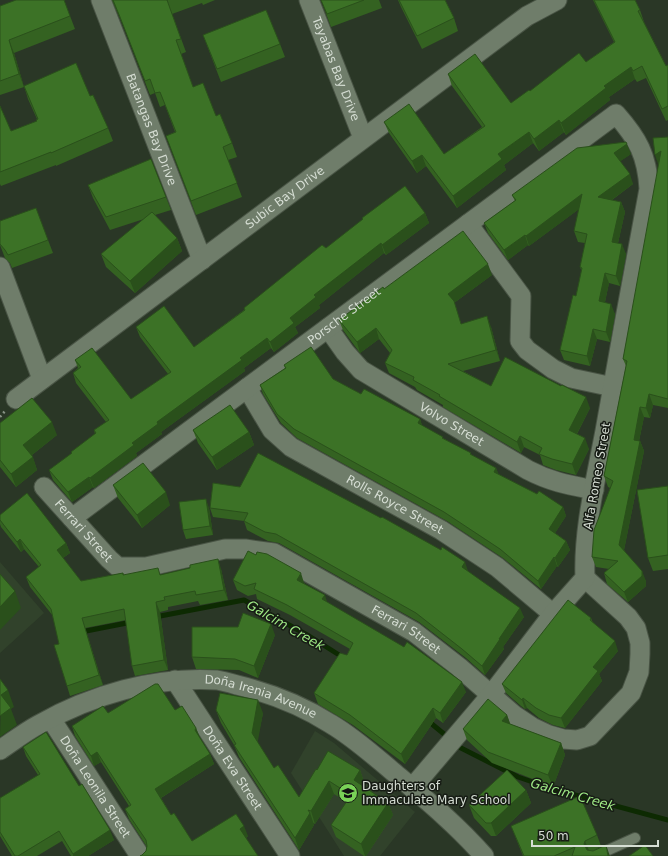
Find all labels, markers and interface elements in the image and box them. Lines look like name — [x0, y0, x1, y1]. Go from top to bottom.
street label: Tayabas Bay Drive — [309, 14, 363, 123]
street label: Batangas Bay Drive — [123, 72, 179, 188]
street label: Subic Bay Drive — [243, 163, 327, 232]
street label: Porsche Street — [305, 284, 384, 348]
street label: Volvo Street — [417, 400, 487, 449]
street label: Alfa Romeo Street — [581, 421, 613, 531]
street label: Rolls Royce Street — [344, 472, 446, 537]
street label: Ferrari Street — [52, 497, 115, 565]
water label: Galcim Creek — [244, 597, 328, 654]
street label: Ferrari Street — [369, 602, 443, 657]
street label: Doña Irenia Avenue — [204, 672, 319, 721]
street label: Doña Eva Street — [200, 723, 265, 813]
street label: Doña Leonila Street — [57, 733, 133, 841]
water label: Galcim Creek — [529, 775, 617, 814]
place label: Daughters of Immaculate Mary School — [362, 779, 510, 807]
school or university icon: Daughters of Immaculate Mary School — [337, 782, 359, 804]
scale bar — [532, 822, 658, 848]
text: 50 m — [538, 829, 569, 843]

